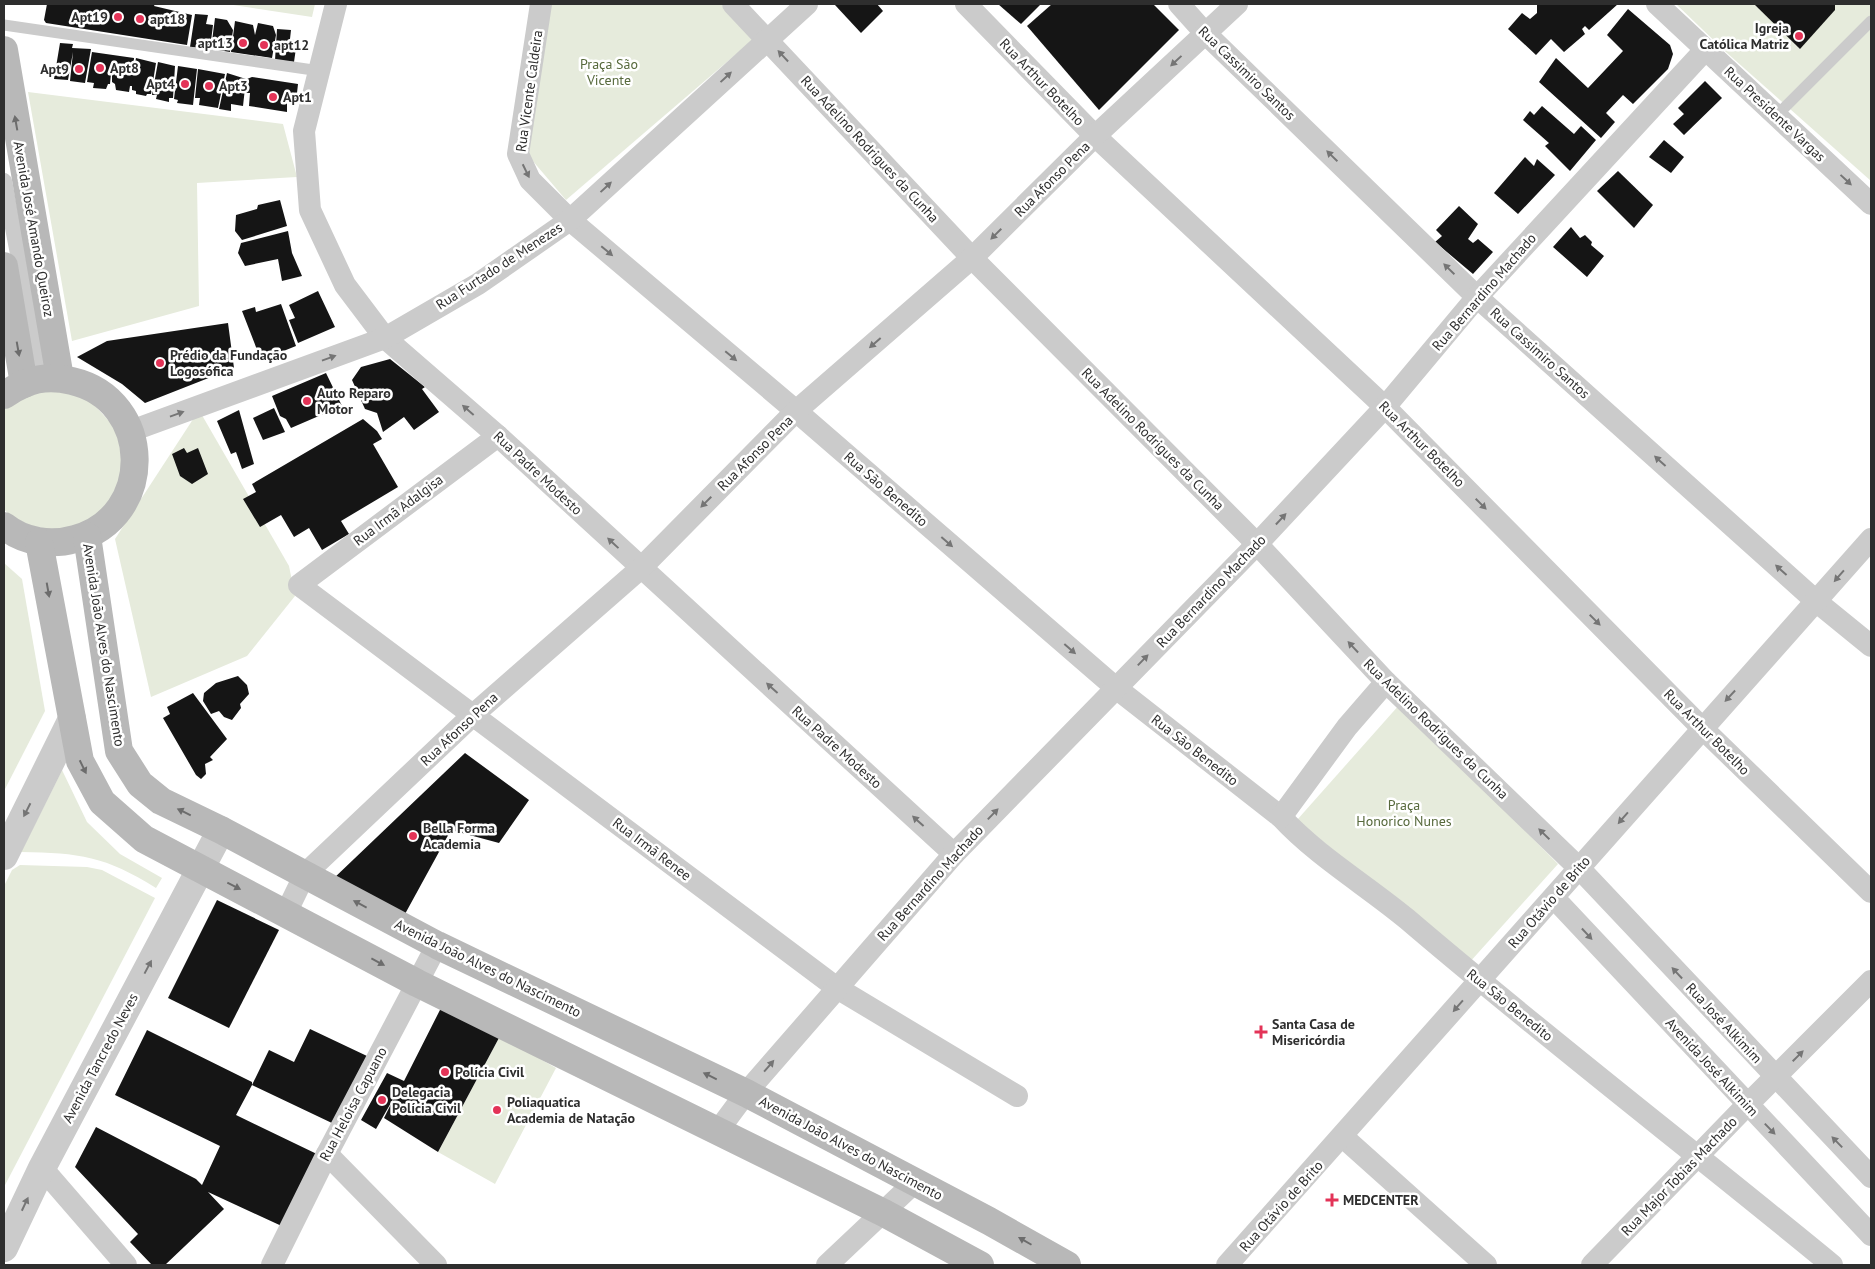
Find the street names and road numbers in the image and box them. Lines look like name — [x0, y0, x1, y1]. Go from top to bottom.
street label: Rua Cassimiro Santos — [1195, 22, 1299, 124]
street label: Rua Vicente Caldeira — [512, 29, 546, 153]
street label: Rua Arthur Botelho — [996, 35, 1088, 129]
street label: Rua Presidente Vargas — [1721, 62, 1829, 166]
street label: Rua Adelino Rodrigues da Cunha — [797, 72, 943, 226]
street label: Rua Afonso Pena — [1010, 137, 1094, 221]
street label: Avenida José Amando Queiroz — [10, 140, 58, 318]
street label: Rua Furtado de Menezes — [432, 218, 566, 314]
street label: Rua Bernardino Machado — [1428, 229, 1540, 355]
street label: Rua Cassimiro Santos — [1486, 304, 1594, 403]
street label: Rua Adelino Rodrigues da Cunha — [1078, 364, 1228, 514]
street label: Rua Arthur Botelho — [1375, 397, 1469, 491]
street label: Rua Afonso Pena — [713, 411, 797, 495]
street label: Rua Padre Modesto — [490, 427, 586, 519]
street label: Rua São Benedito — [840, 448, 932, 530]
street label: Rua Irmã Adalgisa — [350, 470, 446, 550]
street label: Rua Bernardino Machado — [1152, 531, 1270, 651]
street label: Avenida João Alves do Nascimento — [79, 542, 129, 748]
street label: Rua Adelino Rodrigues da Cunha — [1360, 655, 1512, 803]
street label: Rua Arthur Botelho — [1660, 685, 1754, 779]
street label: Rua Afonso Pena — [416, 688, 502, 770]
street label: Rua Padre Modesto — [788, 702, 886, 792]
street label: Rua São Benedito — [1148, 710, 1242, 790]
street label: Rua Irmã Renee — [609, 814, 695, 884]
street label: Rua Bernardino Machado — [873, 821, 987, 945]
street label: Rua Otávio de Brito — [1504, 852, 1594, 952]
street label: Avenida João Alves do Nascimento — [392, 915, 584, 1021]
street label: Rua São Benedito — [1463, 965, 1557, 1045]
street label: Rua José Alkimim — [1682, 979, 1766, 1067]
street label: Avenida Tancredo Neves — [58, 990, 142, 1126]
street label: Avenida José Alkimim — [1662, 1014, 1762, 1120]
street label: Rua Heloisa Capuano — [315, 1044, 391, 1164]
street label: Avenida João Alves do Nascimento — [756, 1092, 946, 1204]
street label: Rua Major Tobias Machado — [1617, 1113, 1741, 1239]
street label: Rua Otávio de Brito — [1235, 1157, 1327, 1255]

